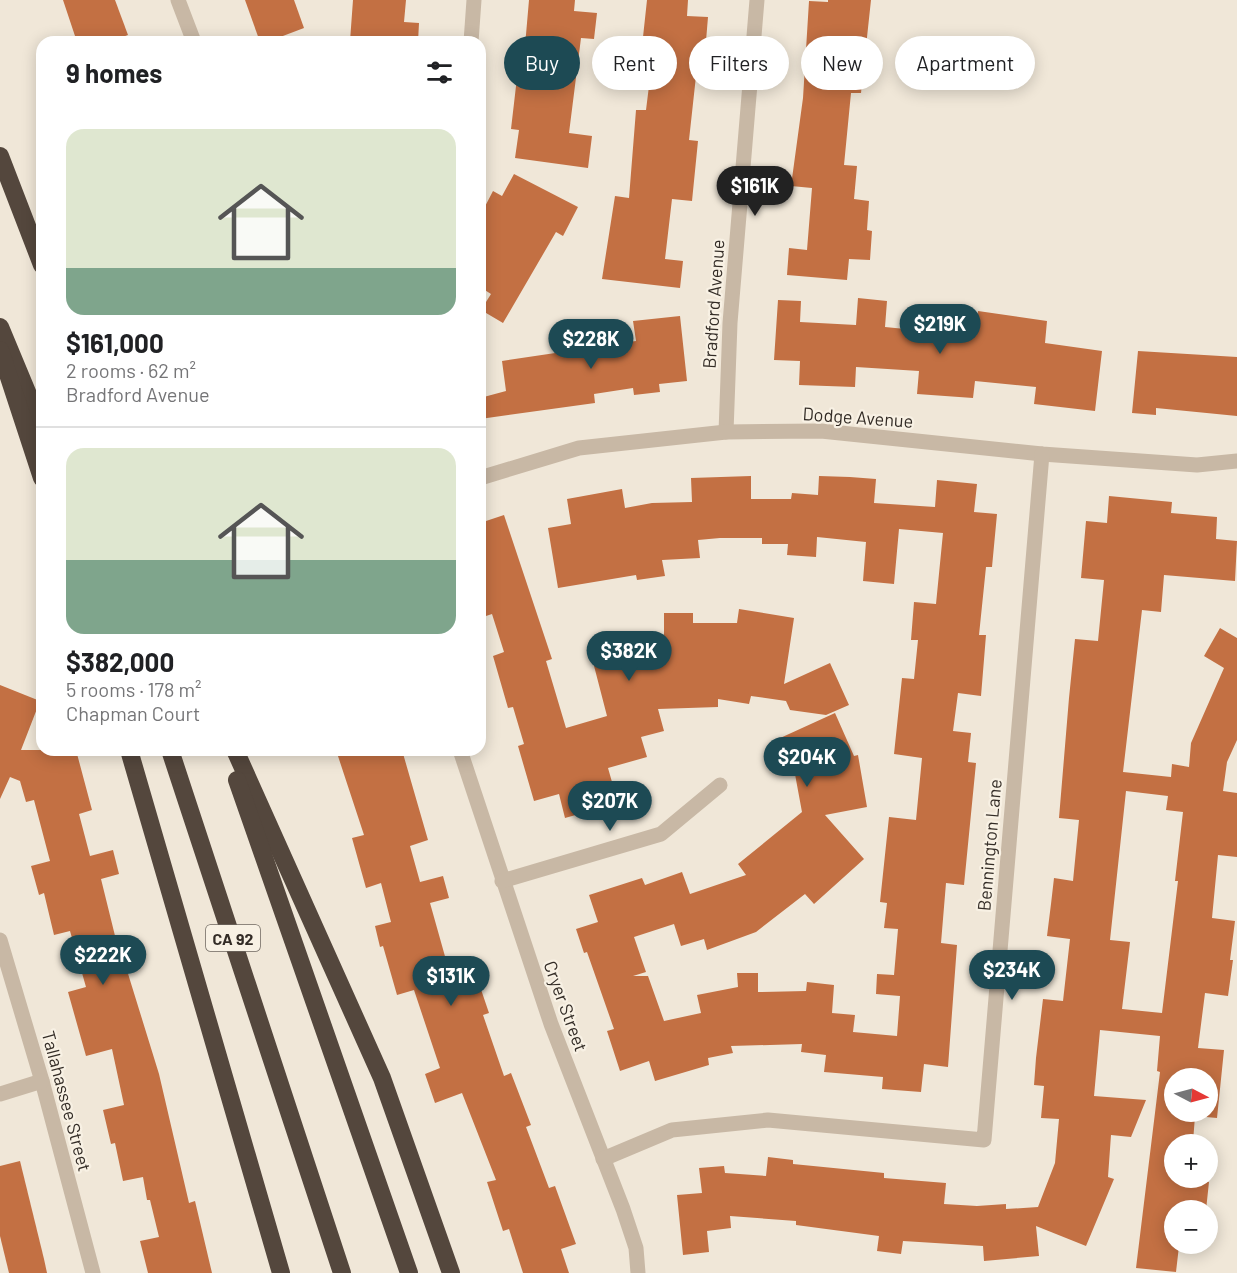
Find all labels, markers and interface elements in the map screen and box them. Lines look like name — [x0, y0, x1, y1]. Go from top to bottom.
chip: Buy — [504, 36, 580, 90]
chip: Rent — [592, 36, 677, 90]
chip: Filters — [689, 36, 789, 90]
chip: New — [801, 36, 883, 90]
chip: Apartment — [895, 36, 1035, 90]
icon: filters — [423, 56, 456, 89]
text: 9 homes — [66, 57, 162, 88]
pin: $161K — [713, 166, 797, 217]
icon: home — [207, 168, 315, 276]
text: $161K — [731, 173, 779, 197]
street label: Bradford Avenue — [698, 239, 728, 369]
pin: $219K — [898, 304, 982, 355]
text: $219K — [914, 311, 966, 335]
pin: $228K — [549, 319, 633, 370]
text: $228K — [562, 326, 620, 350]
text: $161,000 — [66, 327, 164, 358]
text: 2 rooms · 62 m² — [66, 358, 196, 382]
text: Bradford Avenue — [66, 382, 210, 406]
street label: Dodge Avenue — [802, 402, 914, 432]
icon: home — [207, 487, 315, 595]
pin: $382K — [587, 631, 671, 682]
text: $382K — [601, 638, 657, 662]
text: $382,000 — [66, 646, 174, 677]
text: 5 rooms · 178 m² — [66, 677, 202, 701]
text: Chapman Court — [66, 701, 200, 725]
pin: $204K — [765, 737, 849, 788]
text: $204K — [778, 744, 836, 768]
street label: Bennington Lane — [972, 778, 1006, 912]
pin: $207K — [568, 781, 652, 832]
text: $207K — [582, 788, 638, 812]
road number: CA 92 — [206, 925, 260, 951]
pin: $222K — [61, 935, 145, 986]
text: $222K — [74, 942, 132, 966]
pin: $234K — [970, 950, 1054, 1001]
pin: $131K — [409, 956, 493, 1007]
text: $234K — [983, 957, 1041, 981]
street label: Cryer Street — [539, 958, 593, 1054]
text: $131K — [427, 963, 475, 987]
street label: Tallahassee Street — [38, 1028, 96, 1174]
north arrow — [1164, 1068, 1218, 1122]
map controls — [1164, 1068, 1218, 1254]
button: + — [1164, 1134, 1218, 1188]
button: − — [1164, 1200, 1218, 1254]

